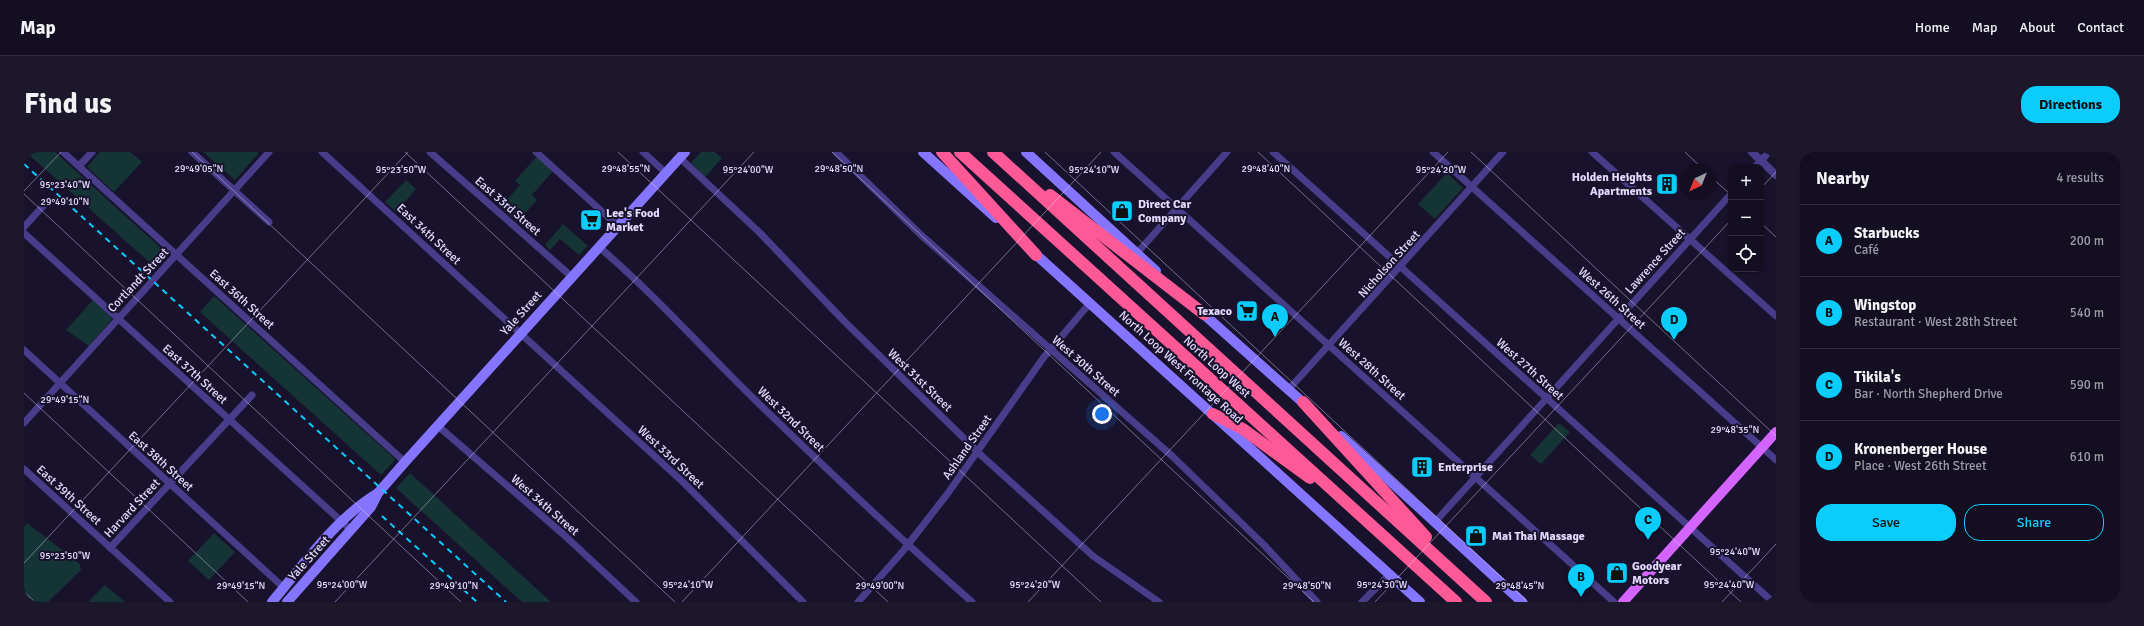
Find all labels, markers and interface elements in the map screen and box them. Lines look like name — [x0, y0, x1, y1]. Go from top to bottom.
text: Map — [20, 16, 56, 40]
text: Home — [1915, 19, 1950, 36]
text: Map — [1972, 19, 1997, 36]
text: About — [2019, 19, 2055, 36]
text: Contact — [2077, 19, 2124, 36]
button: Directions — [2021, 86, 2120, 123]
text: Find us — [24, 87, 112, 121]
text: 29°49'05"N — [175, 163, 223, 175]
text: 29°48'55"N — [602, 163, 650, 175]
text: 29°48'50"N — [815, 163, 863, 175]
text: 29°48'40"N — [1242, 163, 1290, 175]
text: 95°23'50"W — [376, 164, 427, 176]
text: 95°24'00"W — [723, 164, 774, 176]
text: 95°24'10"W — [1069, 164, 1120, 176]
text: 95°24'20"W — [1416, 164, 1467, 176]
north arrow — [1680, 164, 1716, 200]
map controls — [1728, 164, 1764, 272]
button: + — [1728, 164, 1764, 200]
text: Nearby — [1816, 168, 1869, 189]
place label: Holden Heights Apartments — [1572, 170, 1653, 199]
text: 4 results — [2056, 170, 2104, 186]
building icon: Holden Heights Apartments — [1654, 171, 1680, 197]
street label: East 33rd Street — [472, 174, 544, 239]
text: 95°23'40"W — [40, 179, 91, 191]
text: 29°49'10"N — [41, 196, 89, 208]
place label: Direct Car Company — [1138, 197, 1191, 226]
shop icon: Direct Car Company — [1109, 198, 1135, 224]
button: − — [1728, 200, 1764, 236]
street label: East 34th Street — [393, 201, 464, 268]
place label: Lee's Food Market — [606, 206, 660, 235]
supermarket icon: Lee's Food Market — [578, 207, 604, 233]
text: Starbucks — [1854, 224, 1919, 242]
street label: Lawrence Street — [1622, 225, 1689, 297]
street label: Nicholson Street — [1355, 228, 1423, 301]
text: A — [1825, 233, 1833, 249]
text: 200 m — [2070, 233, 2104, 249]
button: locate — [1728, 236, 1764, 272]
text: Café — [1854, 242, 1879, 258]
street label: Cortlandt Street — [105, 245, 172, 316]
street label: West 26th Street — [1575, 264, 1648, 333]
street label: East 36th Street — [206, 266, 277, 333]
street label: Yale Street — [497, 288, 545, 339]
text: Wingstop — [1854, 296, 1916, 314]
supermarket icon: Texaco — [1234, 298, 1260, 324]
place label: Texaco — [1197, 304, 1232, 319]
pin: A — [1262, 304, 1288, 337]
text: B — [1825, 305, 1833, 321]
text: 540 m — [2070, 305, 2104, 321]
pin: D — [1661, 307, 1687, 340]
street label: North Loop West Frontage Road — [1116, 308, 1246, 426]
text: Restaurant · West 28th Street — [1854, 314, 2017, 330]
street label: West 30th Street — [1049, 333, 1123, 400]
street label: North Loop West — [1181, 333, 1253, 401]
street label: West 28th Street — [1335, 335, 1408, 404]
street label: West 27th Street — [1493, 335, 1566, 404]
street label: East 37th Street — [159, 341, 230, 408]
street label: West 31st Street — [884, 346, 955, 415]
text: Tikila's — [1854, 368, 1901, 386]
text: C — [1825, 377, 1833, 393]
text: 590 m — [2070, 377, 2104, 393]
street label: West 32nd Street — [754, 384, 827, 455]
text: Bar · North Shepherd Drive — [1854, 386, 2003, 402]
text: 29°49'15"N — [41, 394, 89, 406]
your location — [1092, 404, 1112, 424]
street label: Ashland Street — [940, 412, 995, 483]
street label: West 33rd Street — [634, 423, 707, 492]
text: 29°48'35"N — [1711, 424, 1759, 436]
street label: East 38th Street — [125, 428, 196, 495]
text: Kronenberger House — [1854, 440, 1987, 458]
text: D — [1825, 449, 1833, 465]
text: 610 m — [2070, 449, 2104, 465]
building icon: Enterprise — [1409, 454, 1435, 480]
text: Place · West 26th Street — [1854, 458, 1987, 474]
place label: Enterprise — [1438, 460, 1493, 475]
street label: East 39th Street — [33, 462, 104, 529]
street label: West 34th Street — [508, 472, 582, 539]
street label: Harvard Street — [101, 476, 163, 541]
button: Save — [1816, 504, 1956, 541]
button: Share — [1964, 504, 2104, 541]
pin: C — [1635, 507, 1661, 540]
shop icon: Mai Thai Massage — [1463, 523, 1489, 549]
place label: Mai Thai Massage — [1492, 529, 1585, 544]
street label: Yale Street — [285, 533, 333, 584]
text: 95°24'40"W — [1710, 546, 1761, 558]
text: 95°23'50"W — [40, 550, 91, 562]
place label: Goodyear Motors — [1632, 559, 1682, 588]
shop icon: Goodyear Motors — [1604, 560, 1630, 586]
pin: B — [1568, 564, 1594, 597]
text: 95°24'00"W — [317, 579, 368, 591]
text: 95°24'10"W — [663, 579, 714, 591]
text: 95°24'20"W — [1010, 579, 1061, 591]
text: 95°24'30"W — [1357, 579, 1408, 591]
text: 95°24'40"W — [1704, 579, 1755, 591]
text: 29°49'15"N — [217, 580, 265, 592]
text: 29°49'10"N — [430, 580, 478, 592]
text: 29°49'00"N — [856, 580, 904, 592]
text: 29°48'50"N — [1283, 580, 1331, 592]
text: 29°48'45"N — [1496, 580, 1544, 592]

